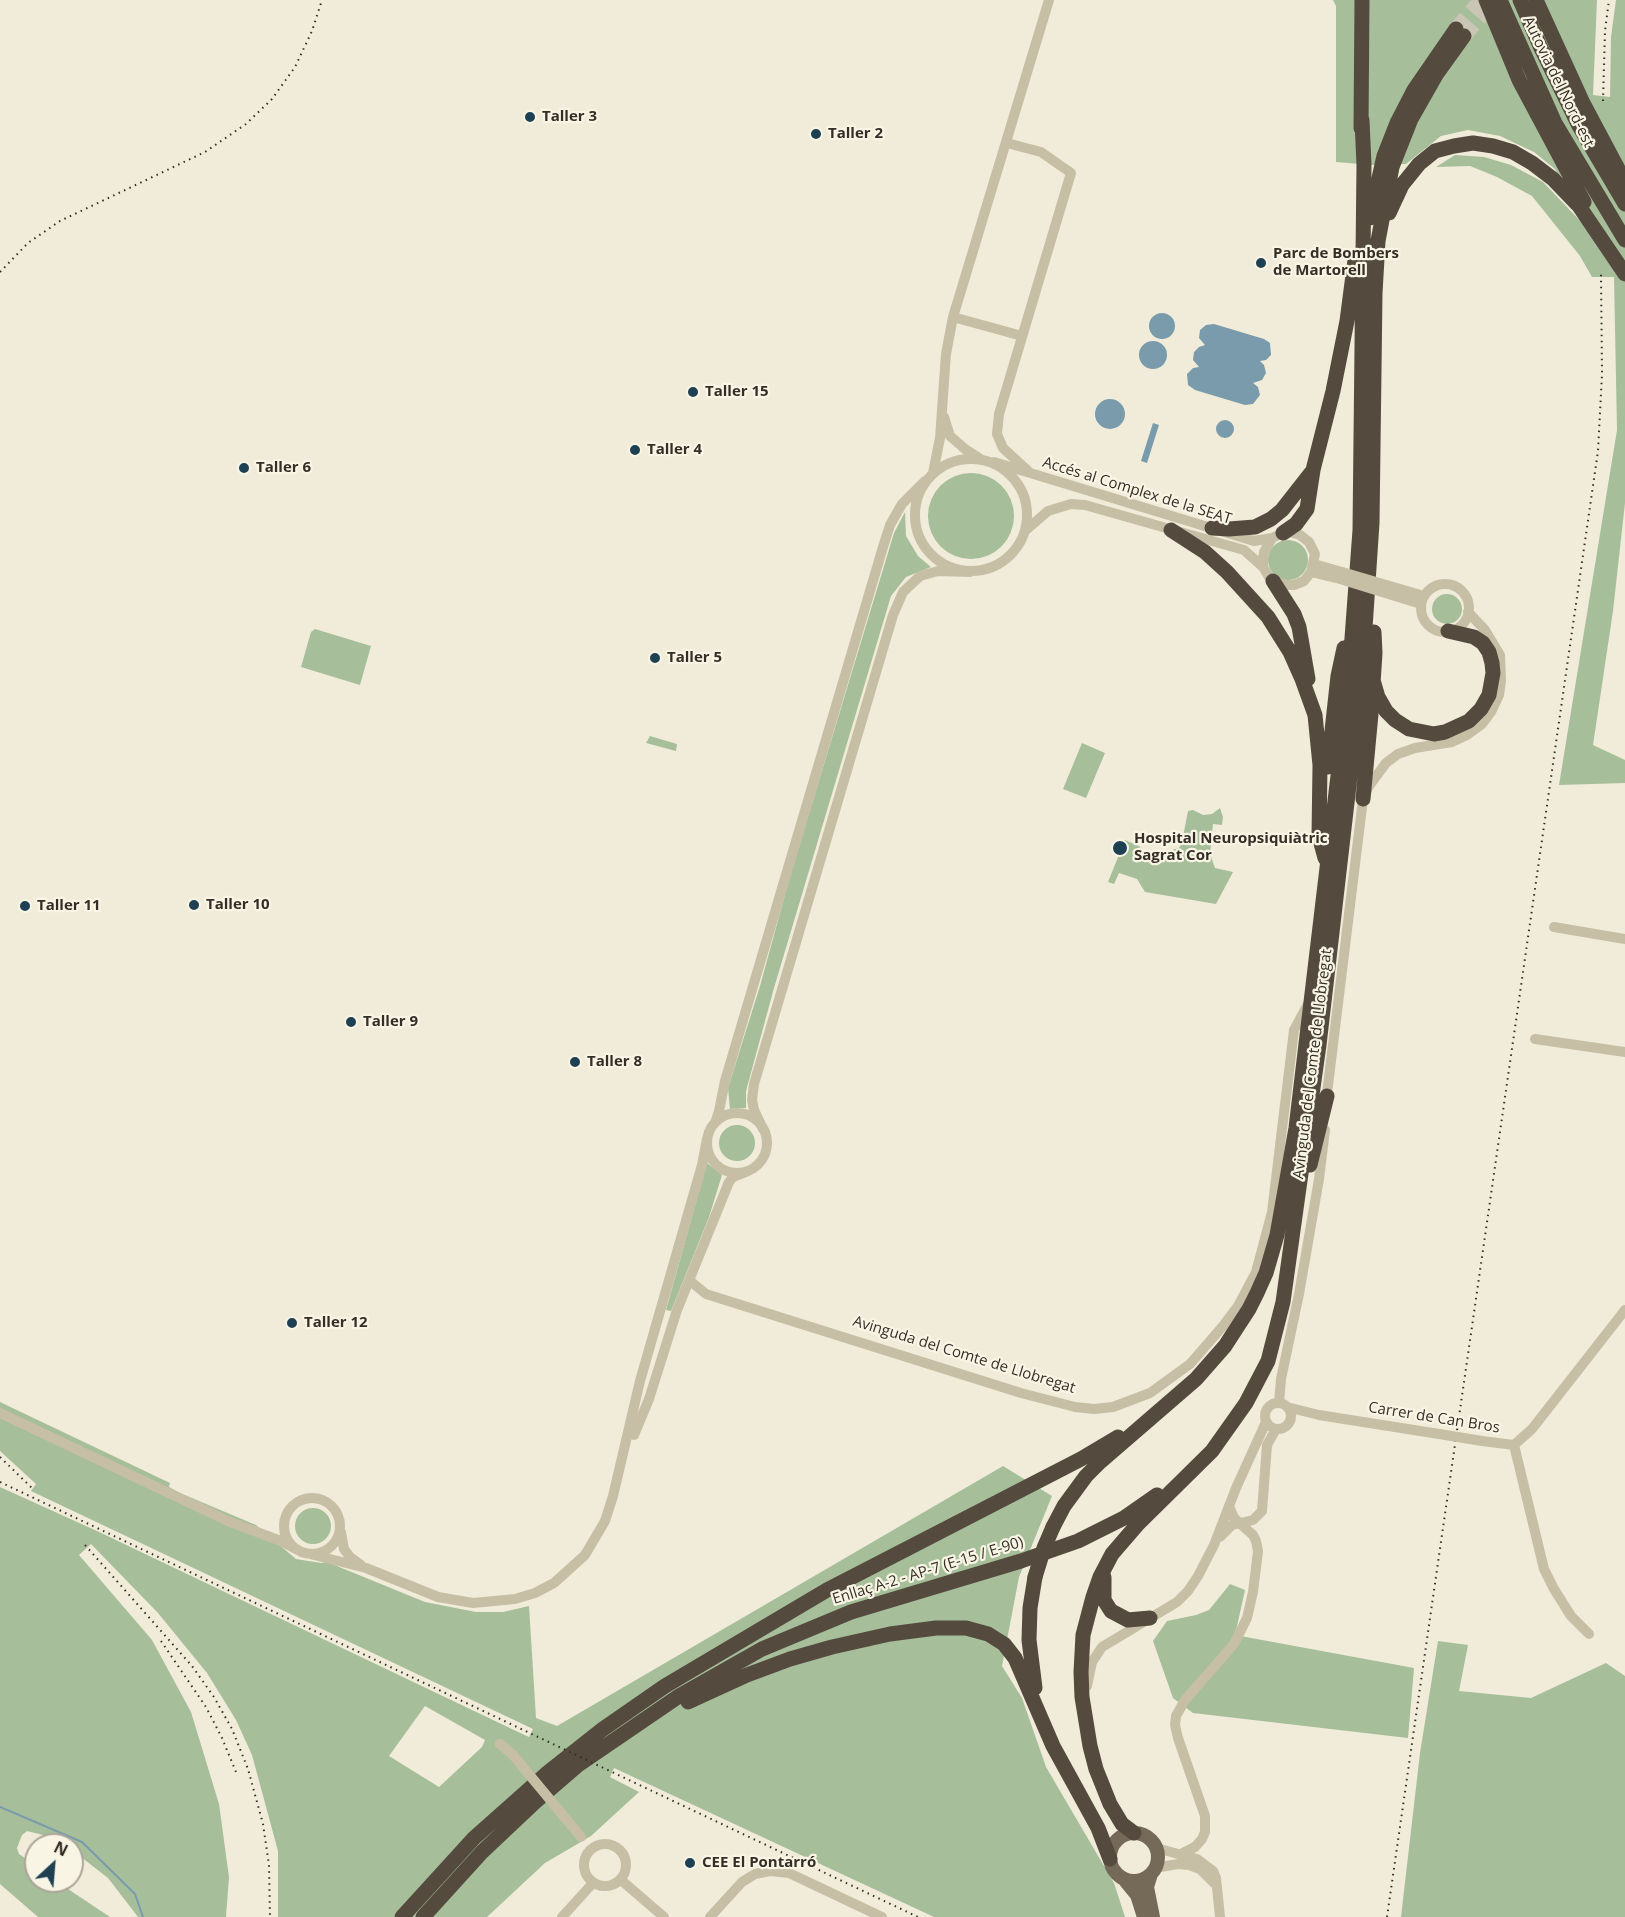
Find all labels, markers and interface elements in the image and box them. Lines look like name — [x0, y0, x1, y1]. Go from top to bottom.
street label: Autovia del Nord-est — [1519, 14, 1597, 150]
place label: Taller 3 — [542, 108, 597, 126]
marker: Taller 3 — [523, 110, 537, 124]
place label: Taller 2 — [828, 125, 883, 143]
marker: Taller 2 — [809, 127, 823, 141]
place label: Parc de Bombers de Martorell — [1273, 245, 1399, 280]
marker: Parc de Bombers de Martorell — [1254, 256, 1268, 270]
place label: Taller 15 — [705, 383, 769, 401]
marker: Taller 15 — [686, 385, 700, 399]
place label: Taller 4 — [647, 441, 702, 459]
marker: Taller 4 — [628, 443, 642, 457]
street label: Accés al Complex de la SEAT — [1040, 454, 1234, 528]
place label: Taller 6 — [256, 459, 311, 477]
marker: Taller 6 — [237, 461, 251, 475]
place label: Taller 5 — [667, 649, 722, 667]
marker: Taller 5 — [648, 651, 662, 665]
place label: Hospital Neuropsiquiàtric Sagrat Cor — [1134, 830, 1327, 865]
marker: Hospital Neuropsiquiàtric Sagrat Cor — [1111, 839, 1129, 857]
place label: Taller 10 — [206, 896, 270, 914]
place label: Taller 11 — [37, 897, 101, 915]
marker: Taller 10 — [187, 898, 201, 912]
marker: Taller 11 — [18, 899, 32, 913]
street label: Avinguda del Comte de Llobregat — [1290, 948, 1336, 1180]
place label: Taller 9 — [363, 1013, 418, 1031]
marker: Taller 9 — [344, 1015, 358, 1029]
place label: Taller 8 — [587, 1053, 642, 1071]
marker: Taller 8 — [568, 1055, 582, 1069]
street label: Avinguda del Comte de Llobregat — [851, 1313, 1077, 1397]
place label: Taller 12 — [304, 1314, 368, 1332]
marker: Taller 12 — [285, 1316, 299, 1330]
street label: Carrer de Can Bros — [1367, 1399, 1501, 1437]
street label: Enllaç A-2 - AP-7 (E-15 / E-90) — [830, 1533, 1026, 1609]
north arrow — [24, 1833, 84, 1893]
text: N — [50, 1836, 72, 1861]
place label: CEE El Pontarró — [702, 1854, 816, 1872]
marker: CEE El Pontarró — [683, 1856, 697, 1870]

